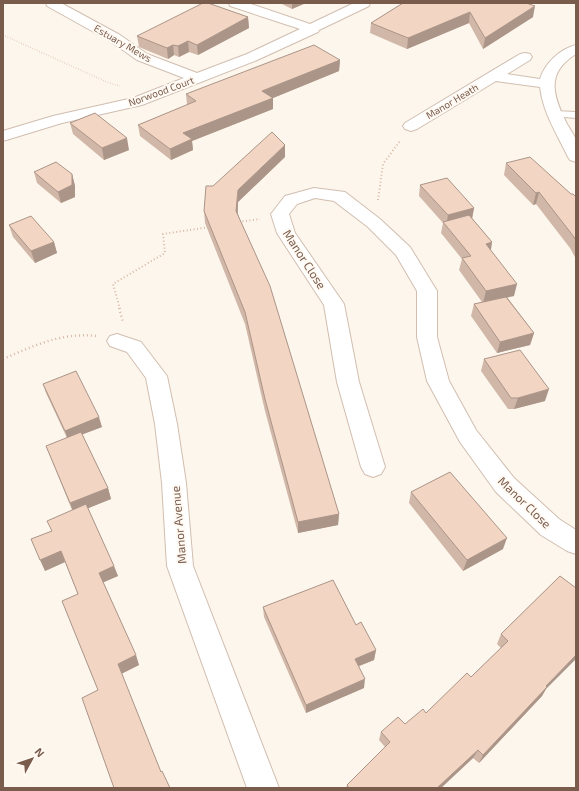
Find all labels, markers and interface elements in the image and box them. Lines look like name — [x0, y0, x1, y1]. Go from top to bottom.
street label: Estuary Mews — [92, 22, 154, 64]
street label: Norwood Court — [126, 73, 196, 108]
street label: Manor Heath — [424, 81, 481, 121]
street label: Manor Close — [281, 227, 329, 291]
street label: Manor Close — [496, 473, 554, 531]
street label: Manor Avenue — [168, 486, 188, 564]
north arrow — [12, 739, 52, 779]
text: N — [33, 745, 48, 760]

